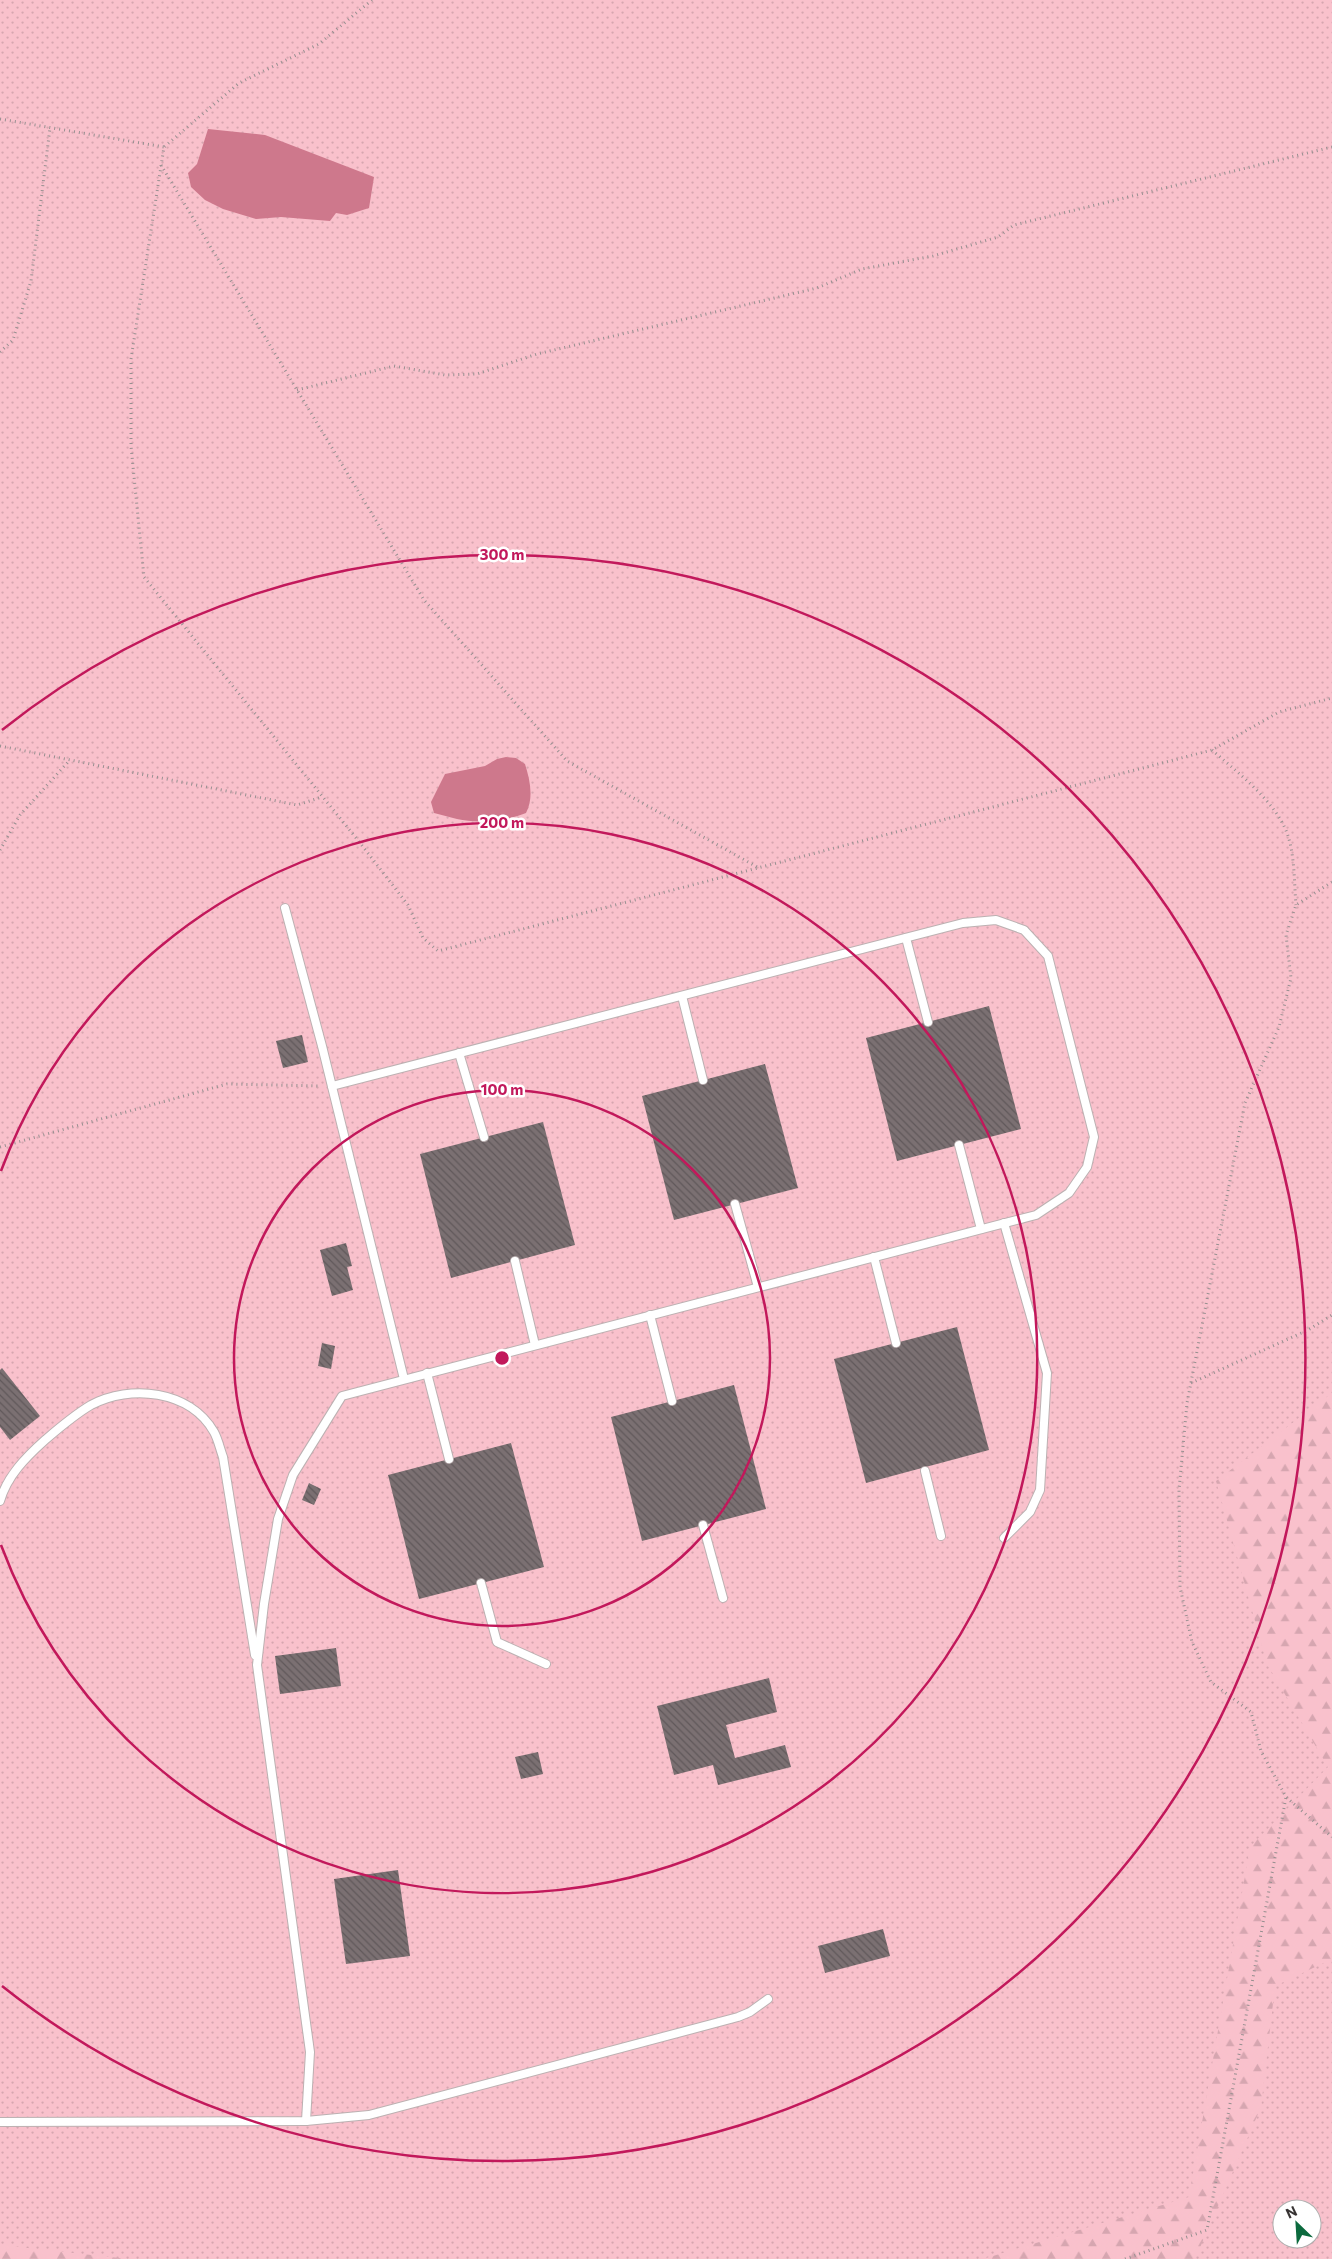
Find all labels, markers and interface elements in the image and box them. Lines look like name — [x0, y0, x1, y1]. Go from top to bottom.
text: 300 m — [480, 545, 524, 563]
text: 200 m — [480, 813, 524, 831]
text: 100 m — [481, 1080, 523, 1098]
centre of rings — [493, 1349, 511, 1367]
north arrow — [1272, 2199, 1322, 2249]
text: N — [1283, 2202, 1300, 2222]

